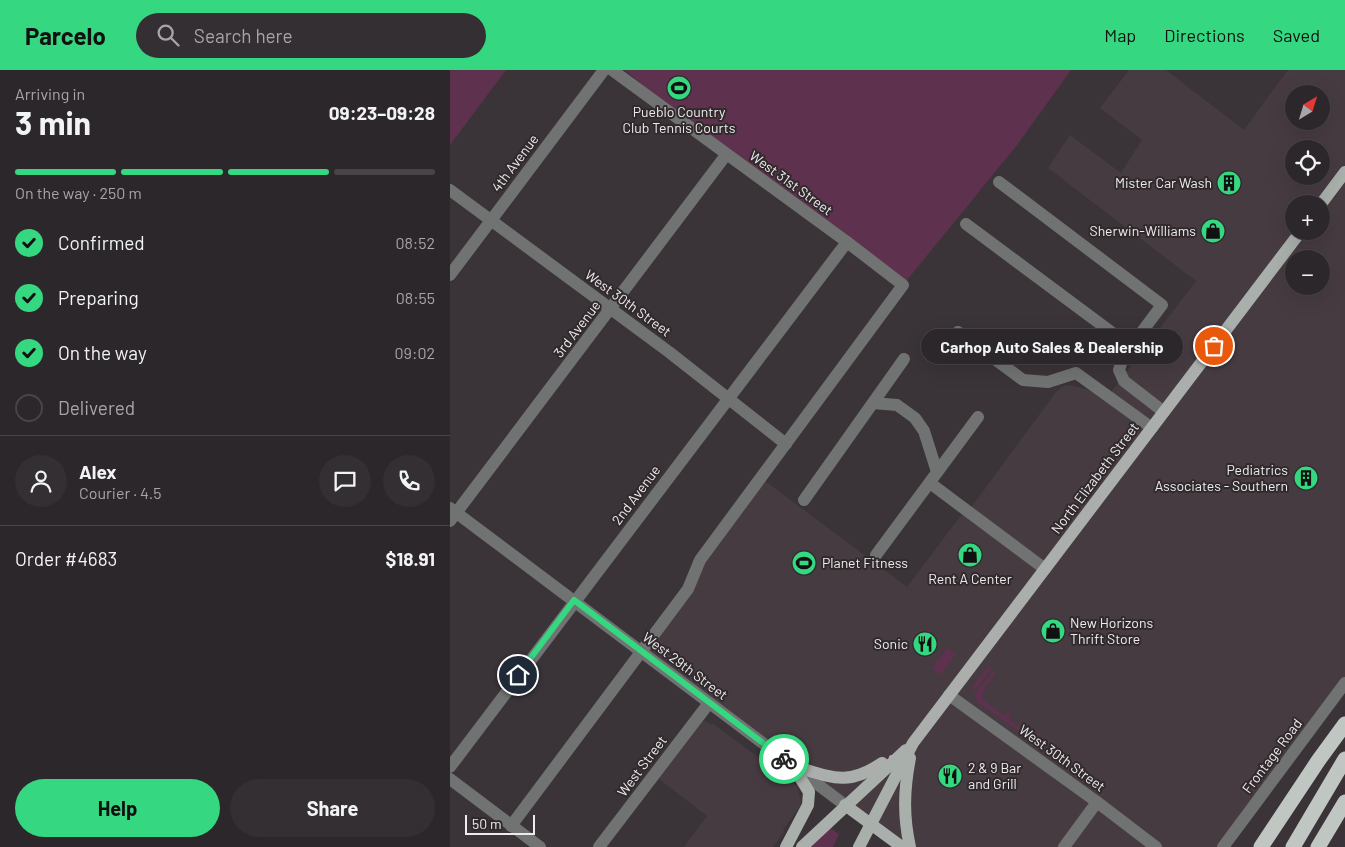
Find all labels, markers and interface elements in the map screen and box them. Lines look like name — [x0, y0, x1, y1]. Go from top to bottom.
search box — [136, 13, 486, 58]
text: Parcelo — [25, 21, 106, 50]
icon: search — [154, 21, 182, 49]
text: Search here — [194, 24, 293, 47]
text: Map — [1104, 24, 1136, 46]
text: Directions — [1164, 24, 1245, 46]
text: Saved — [1273, 24, 1320, 46]
sports icon: Pueblo Country Club Tennis Courts — [666, 75, 692, 101]
text: Arriving in — [15, 84, 85, 103]
north arrow — [1285, 85, 1330, 130]
map controls — [1285, 85, 1330, 295]
text: 09:23–09:28 — [329, 101, 435, 124]
text: 3 min — [15, 103, 91, 141]
place label: Pueblo Country Club Tennis Courts — [622, 103, 736, 136]
street label: 4th Avenue — [487, 131, 542, 195]
button: locate — [1285, 140, 1330, 185]
street label: West 31st Street — [746, 147, 836, 218]
building icon: Mister Car Wash — [1216, 170, 1242, 196]
place label: Mister Car Wash — [1115, 174, 1212, 191]
text: On the way · 250 m — [15, 183, 142, 202]
button: + — [1285, 195, 1330, 240]
shop icon: Sherwin-Williams — [1200, 218, 1226, 244]
place label: Sherwin-Williams — [1089, 222, 1196, 239]
icon: check — [15, 229, 43, 257]
text: Confirmed — [58, 231, 145, 254]
text: 08:52 — [395, 233, 435, 252]
button: − — [1285, 250, 1330, 295]
street label: West 30th Street — [582, 266, 675, 340]
icon: check — [15, 284, 43, 312]
text: Preparing — [58, 286, 139, 309]
text: 08:55 — [396, 288, 435, 307]
street label: 3rd Avenue — [550, 297, 604, 361]
pin — [1193, 325, 1235, 367]
callout: Carhop Auto Sales & Dealership — [922, 328, 1184, 364]
icon: bag — [1200, 332, 1228, 360]
text: Carhop Auto Sales & Dealership — [940, 337, 1164, 356]
icon: check — [15, 339, 43, 367]
text: On the way — [58, 341, 147, 364]
text: 09:02 — [395, 343, 435, 362]
text: Delivered — [58, 396, 135, 419]
street label: North Elizabeth Street — [1047, 419, 1142, 537]
button: person — [15, 455, 67, 507]
button: chat — [319, 455, 371, 507]
button: phone — [383, 455, 435, 507]
text: Alex — [79, 460, 117, 483]
place label: Pediatrics Associates - Southern — [1155, 461, 1288, 494]
street label: 2nd Avenue — [608, 462, 663, 528]
building icon: Pediatrics Associates - Southern — [1293, 465, 1319, 491]
text: Courier · 4.5 — [79, 483, 162, 502]
shop icon: Rent A Center — [957, 542, 983, 568]
text: Order #4683 — [15, 547, 117, 570]
text: $18.91 — [386, 547, 435, 570]
sports icon: Planet Fitness — [791, 550, 817, 576]
place label: Planet Fitness — [822, 554, 908, 571]
place label: Rent A Center — [928, 570, 1012, 587]
place label: New Horizons Thrift Store — [1070, 614, 1153, 647]
shop icon: New Horizons Thrift Store — [1040, 618, 1066, 644]
street label: West 29th Street — [639, 628, 731, 703]
restaurant icon: Sonic — [912, 631, 938, 657]
place label: Sonic — [874, 635, 908, 652]
pin — [497, 654, 539, 696]
icon: home — [504, 661, 532, 689]
street label: Frontage Road — [1238, 715, 1305, 796]
street label: West 30th Street — [1016, 721, 1109, 795]
street label: West Street — [613, 732, 670, 799]
courier — [759, 734, 809, 784]
icon: bike — [770, 745, 798, 773]
place label: 2 & 9 Bar and Grill — [968, 759, 1021, 792]
restaurant icon: 2 & 9 Bar and Grill — [937, 763, 963, 789]
button: Help — [15, 779, 220, 837]
button: Share — [230, 779, 435, 837]
scale bar — [465, 812, 535, 835]
text: 50 m — [472, 815, 501, 832]

